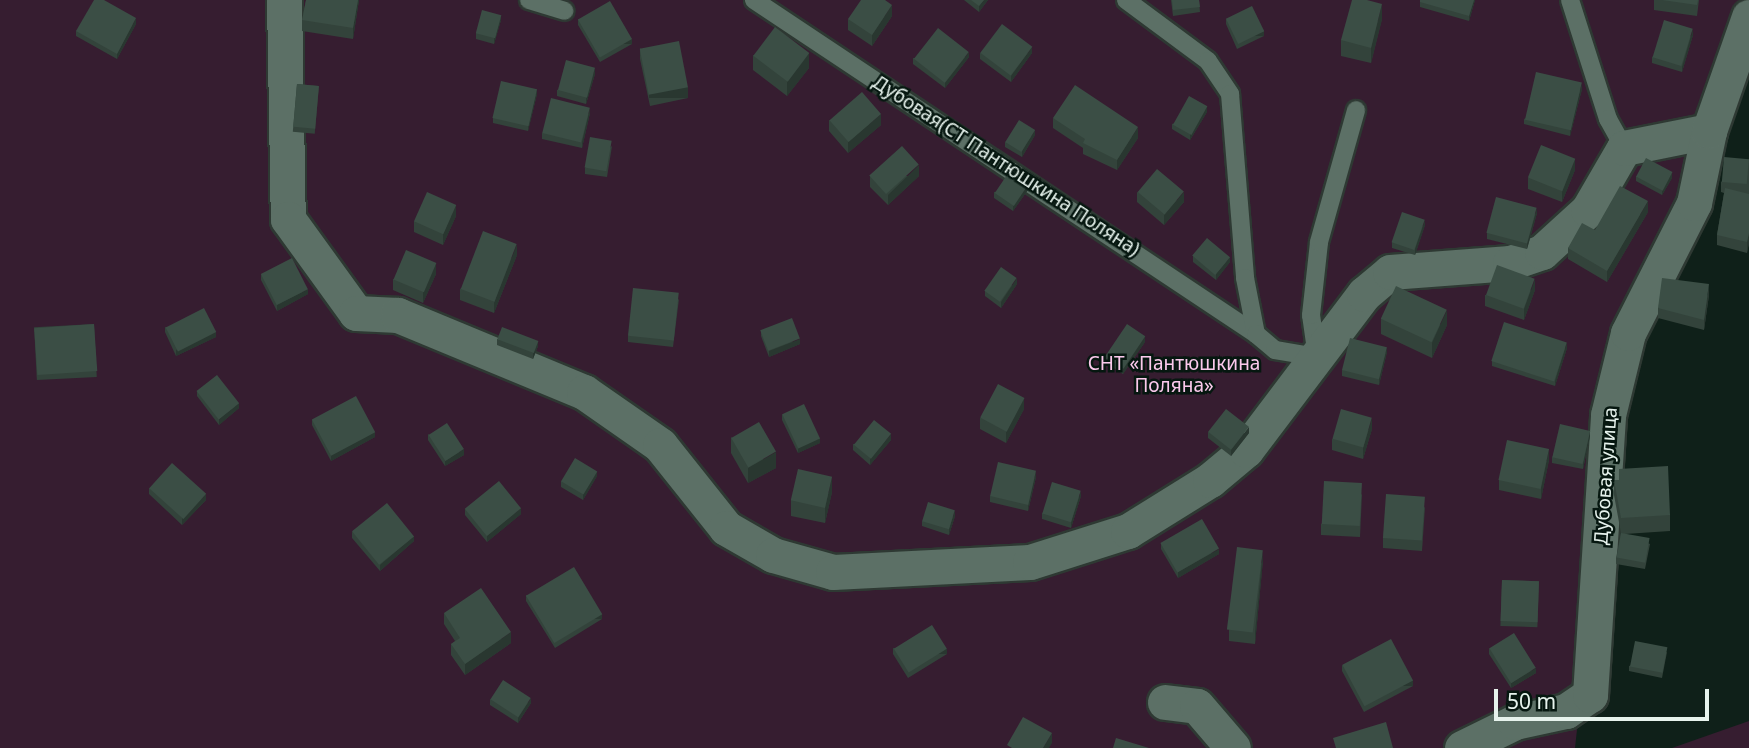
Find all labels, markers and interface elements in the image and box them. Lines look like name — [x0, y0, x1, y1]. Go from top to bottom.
street label: Дубовая(СТ Пантюшкина Поляна) — [868, 71, 1144, 261]
park label: СНТ «Пантюшкина Поляна» — [1088, 353, 1260, 397]
street label: Дубовая улица — [1590, 406, 1622, 546]
scale bar — [1497, 674, 1712, 718]
text: 50 m — [1507, 687, 1556, 715]

